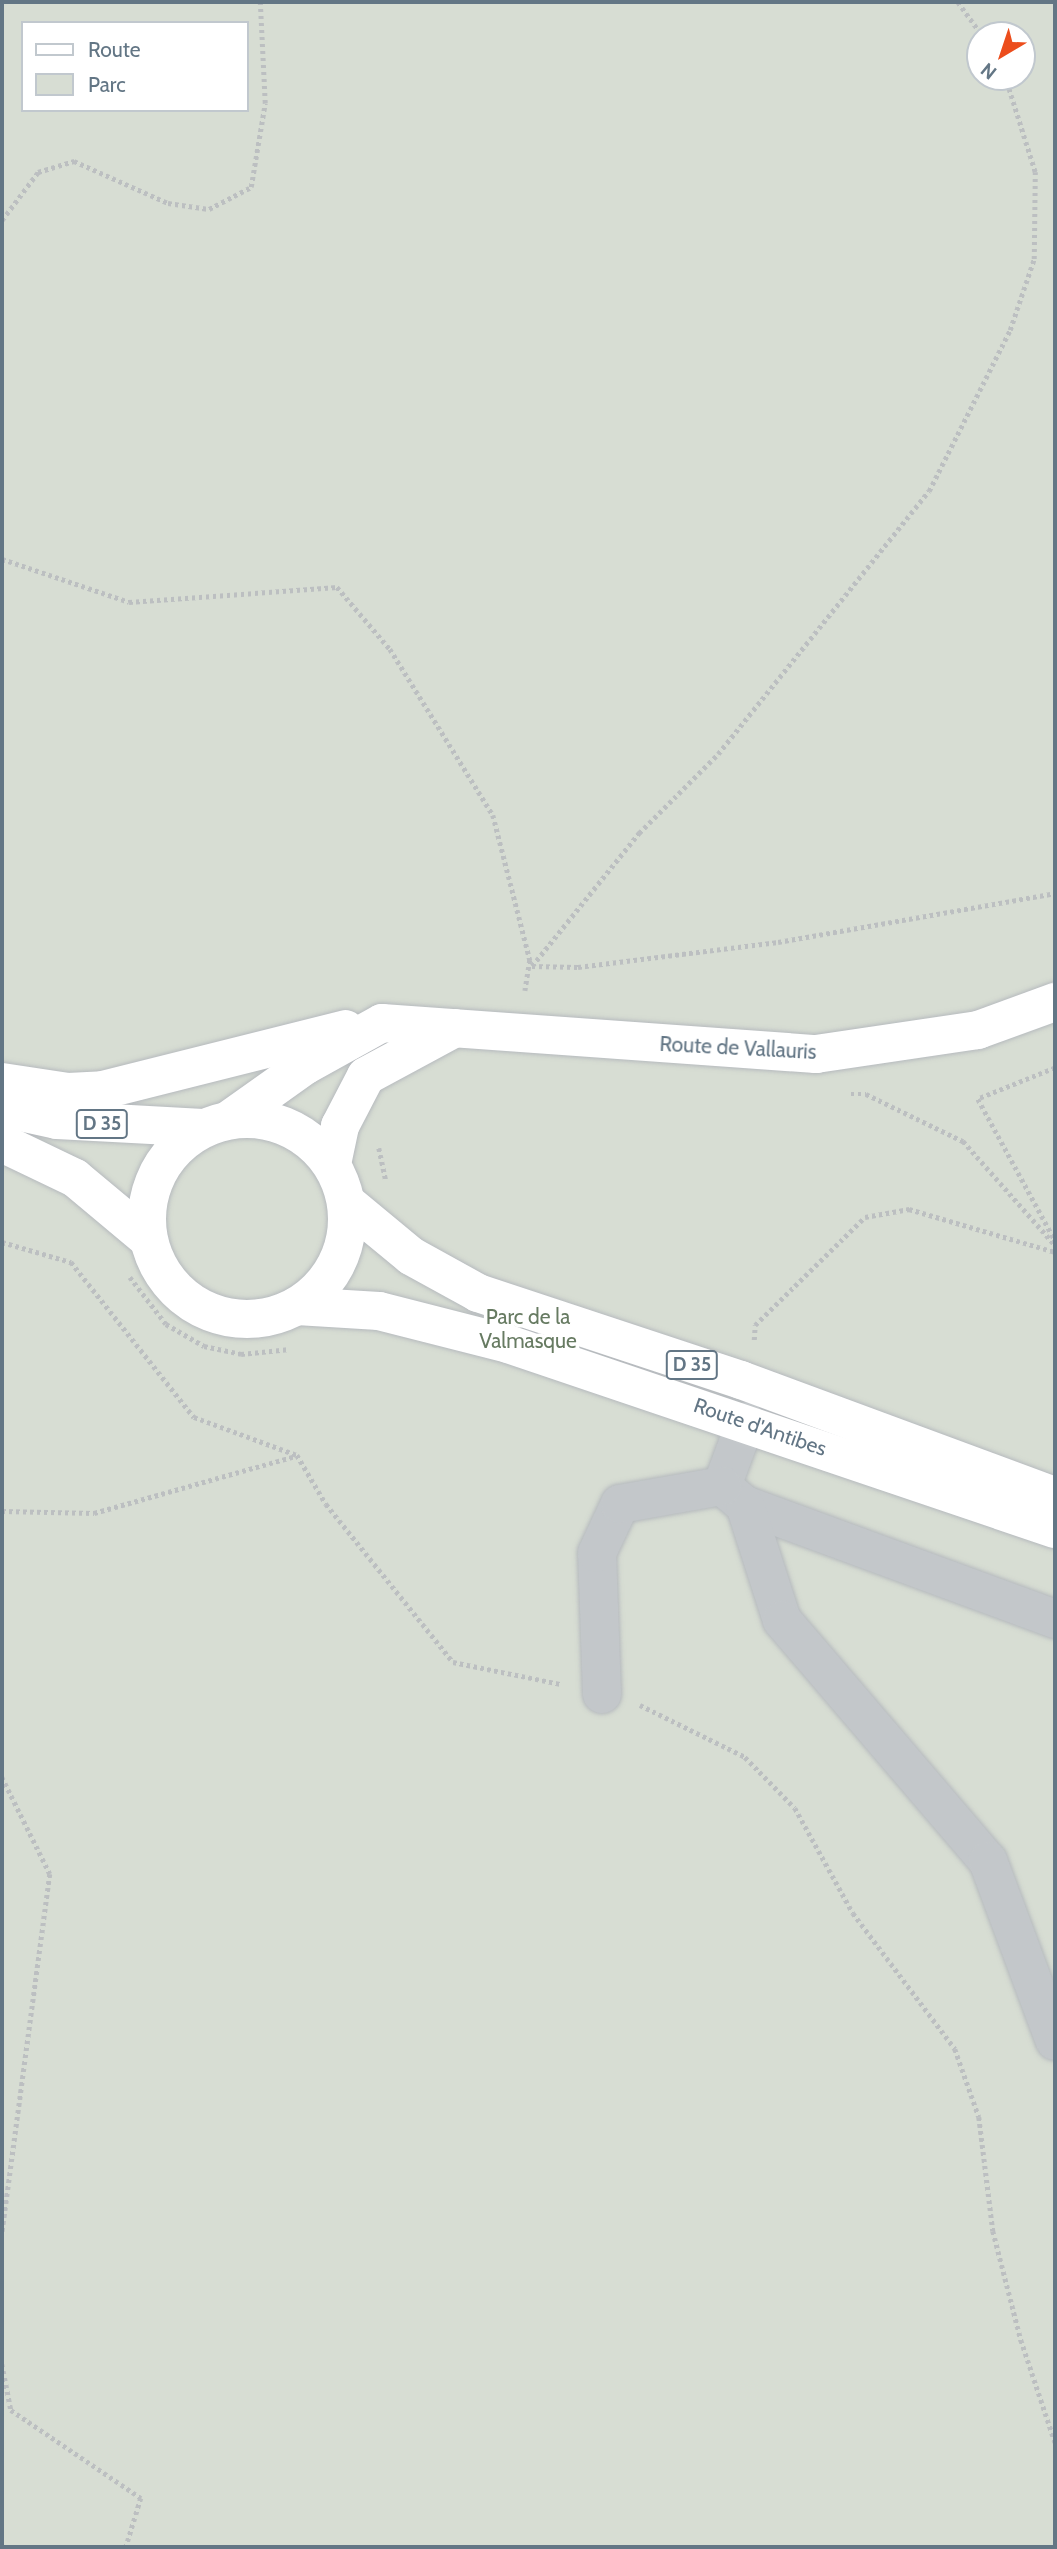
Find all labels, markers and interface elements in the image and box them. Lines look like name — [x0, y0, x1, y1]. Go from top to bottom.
legend — [21, 21, 248, 112]
north arrow — [966, 21, 1036, 91]
text: Route — [88, 37, 141, 62]
text: N — [976, 58, 1001, 84]
text: Parc — [88, 72, 126, 97]
street label: Route de Vallauris — [659, 1031, 817, 1065]
road number: D 35 — [76, 1108, 128, 1140]
park label: Parc de la Valmasque — [479, 1304, 577, 1354]
road number: D 35 — [666, 1350, 718, 1380]
street label: Route d'Antibes — [690, 1392, 830, 1462]

